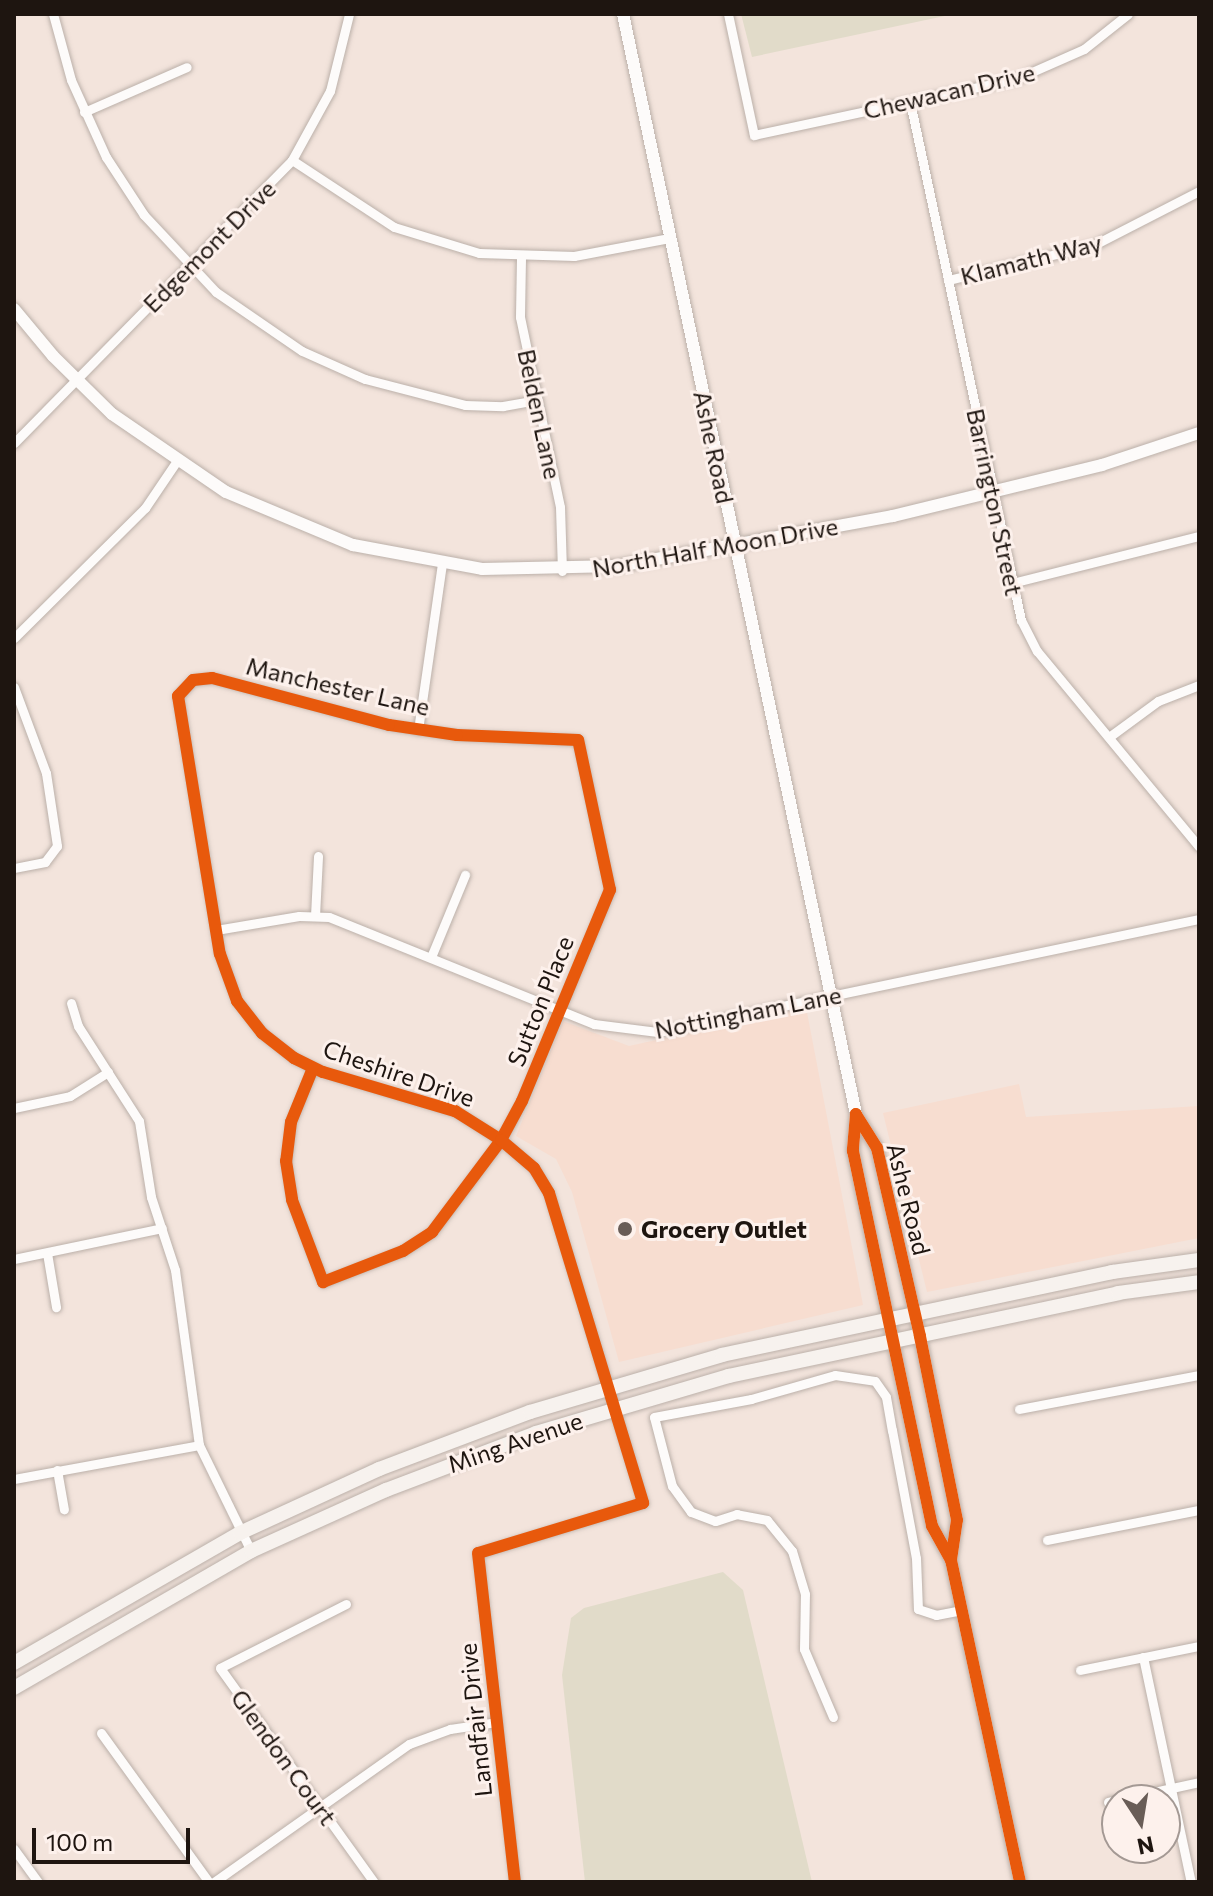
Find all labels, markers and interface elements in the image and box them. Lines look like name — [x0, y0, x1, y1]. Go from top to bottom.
street label: Chewacan Drive — [861, 57, 1037, 125]
street label: Edgemont Drive — [137, 174, 281, 318]
street label: Klamath Way — [957, 228, 1105, 290]
street label: Belden Lane — [512, 347, 568, 481]
street label: Ashe Road — [688, 388, 740, 506]
street label: Barrington Street — [961, 406, 1029, 598]
street label: North Half Moon Drive — [590, 511, 840, 583]
street label: Manchester Lane — [243, 651, 433, 721]
street label: Sutton Place — [501, 932, 579, 1070]
street label: Nottingham Lane — [652, 980, 844, 1044]
street label: Cheshire Drive — [320, 1034, 478, 1112]
street label: Ashe Road — [881, 1140, 937, 1258]
place label: Grocery Outlet — [641, 1215, 807, 1243]
marker: Grocery Outlet — [616, 1220, 634, 1238]
street label: Ming Avenue — [444, 1406, 586, 1478]
street label: Landfair Drive — [453, 1642, 497, 1798]
street label: Glendon Court — [225, 1684, 343, 1830]
north arrow — [1101, 1784, 1181, 1864]
scale bar — [36, 1812, 194, 1862]
text: 100 m — [46, 1827, 113, 1856]
text: N — [1135, 1831, 1157, 1861]

